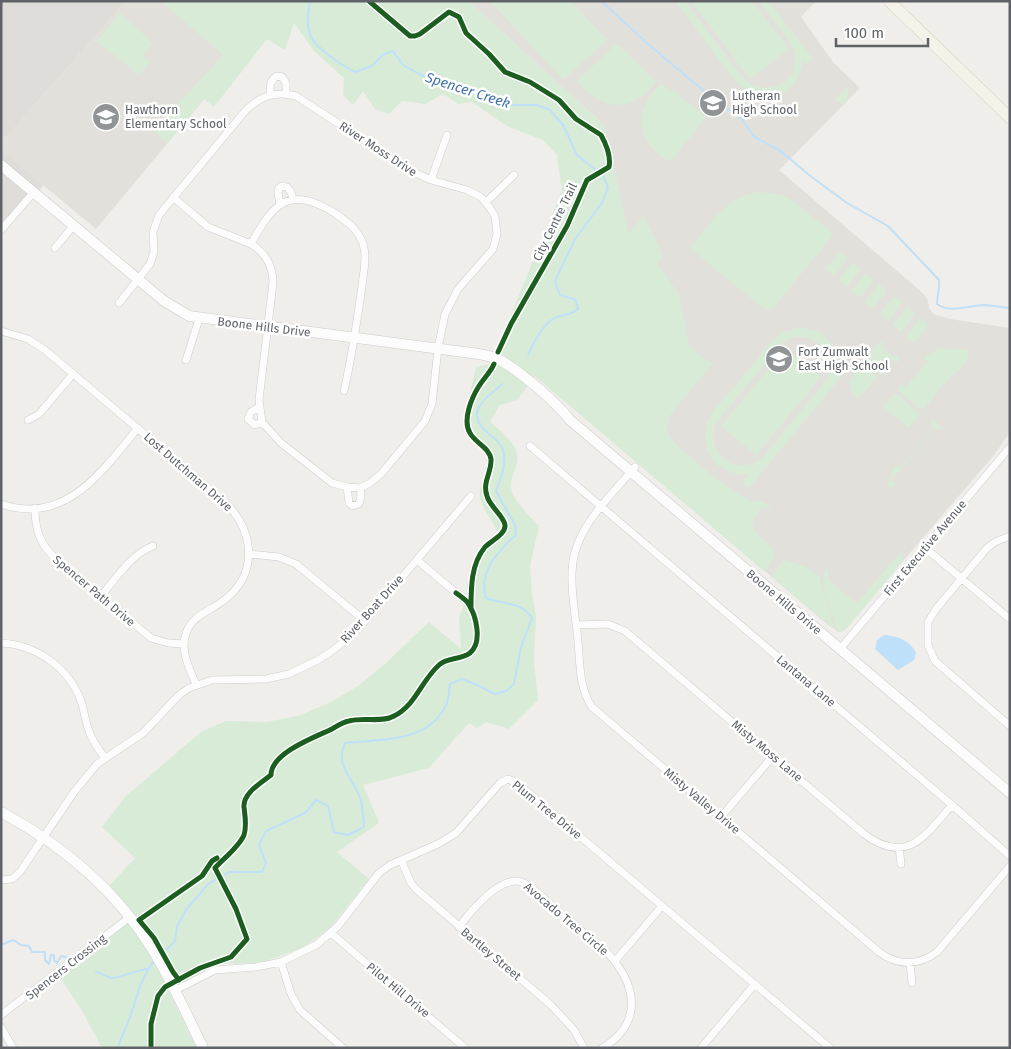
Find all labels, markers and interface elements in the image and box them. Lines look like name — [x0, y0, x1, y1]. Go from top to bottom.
scale bar — [836, 15, 928, 47]
text: 100 m — [844, 24, 884, 42]
water label: Spencer Creek — [422, 68, 513, 112]
school or university icon: Lutheran High School — [698, 88, 728, 118]
place label: Lutheran High School — [732, 89, 797, 117]
school or university icon: Hawthorn Elementary School — [91, 102, 121, 132]
place label: Hawthorn Elementary School — [125, 103, 227, 131]
street label: River Moss Drive — [337, 119, 419, 179]
street label: City Centre Trail — [530, 180, 580, 263]
street label: Boone Hills Drive — [217, 314, 311, 340]
school or university icon: Fort Zumwalt East High School — [764, 344, 794, 374]
place label: Fort Zumwalt East High School — [798, 345, 889, 373]
street label: Lost Dutchman Drive — [141, 430, 235, 514]
street label: First Executive Avenue — [881, 497, 969, 599]
street label: Spencer Path Drive — [50, 553, 138, 629]
street label: Boone Hills Drive — [744, 567, 824, 637]
street label: River Boat Drive — [338, 572, 406, 646]
street label: Lantana Lane — [774, 652, 838, 710]
street label: Misty Moss Lane — [729, 717, 805, 785]
street label: Misty Valley Drive — [661, 765, 743, 837]
street label: Plum Tree Drive — [509, 778, 585, 842]
street label: Avocado Tree Circle — [521, 880, 611, 958]
street label: Bartley Street — [458, 925, 524, 984]
street label: Spencers Crossing — [23, 931, 110, 1003]
street label: Pilot Hill Drive — [364, 959, 432, 1021]

